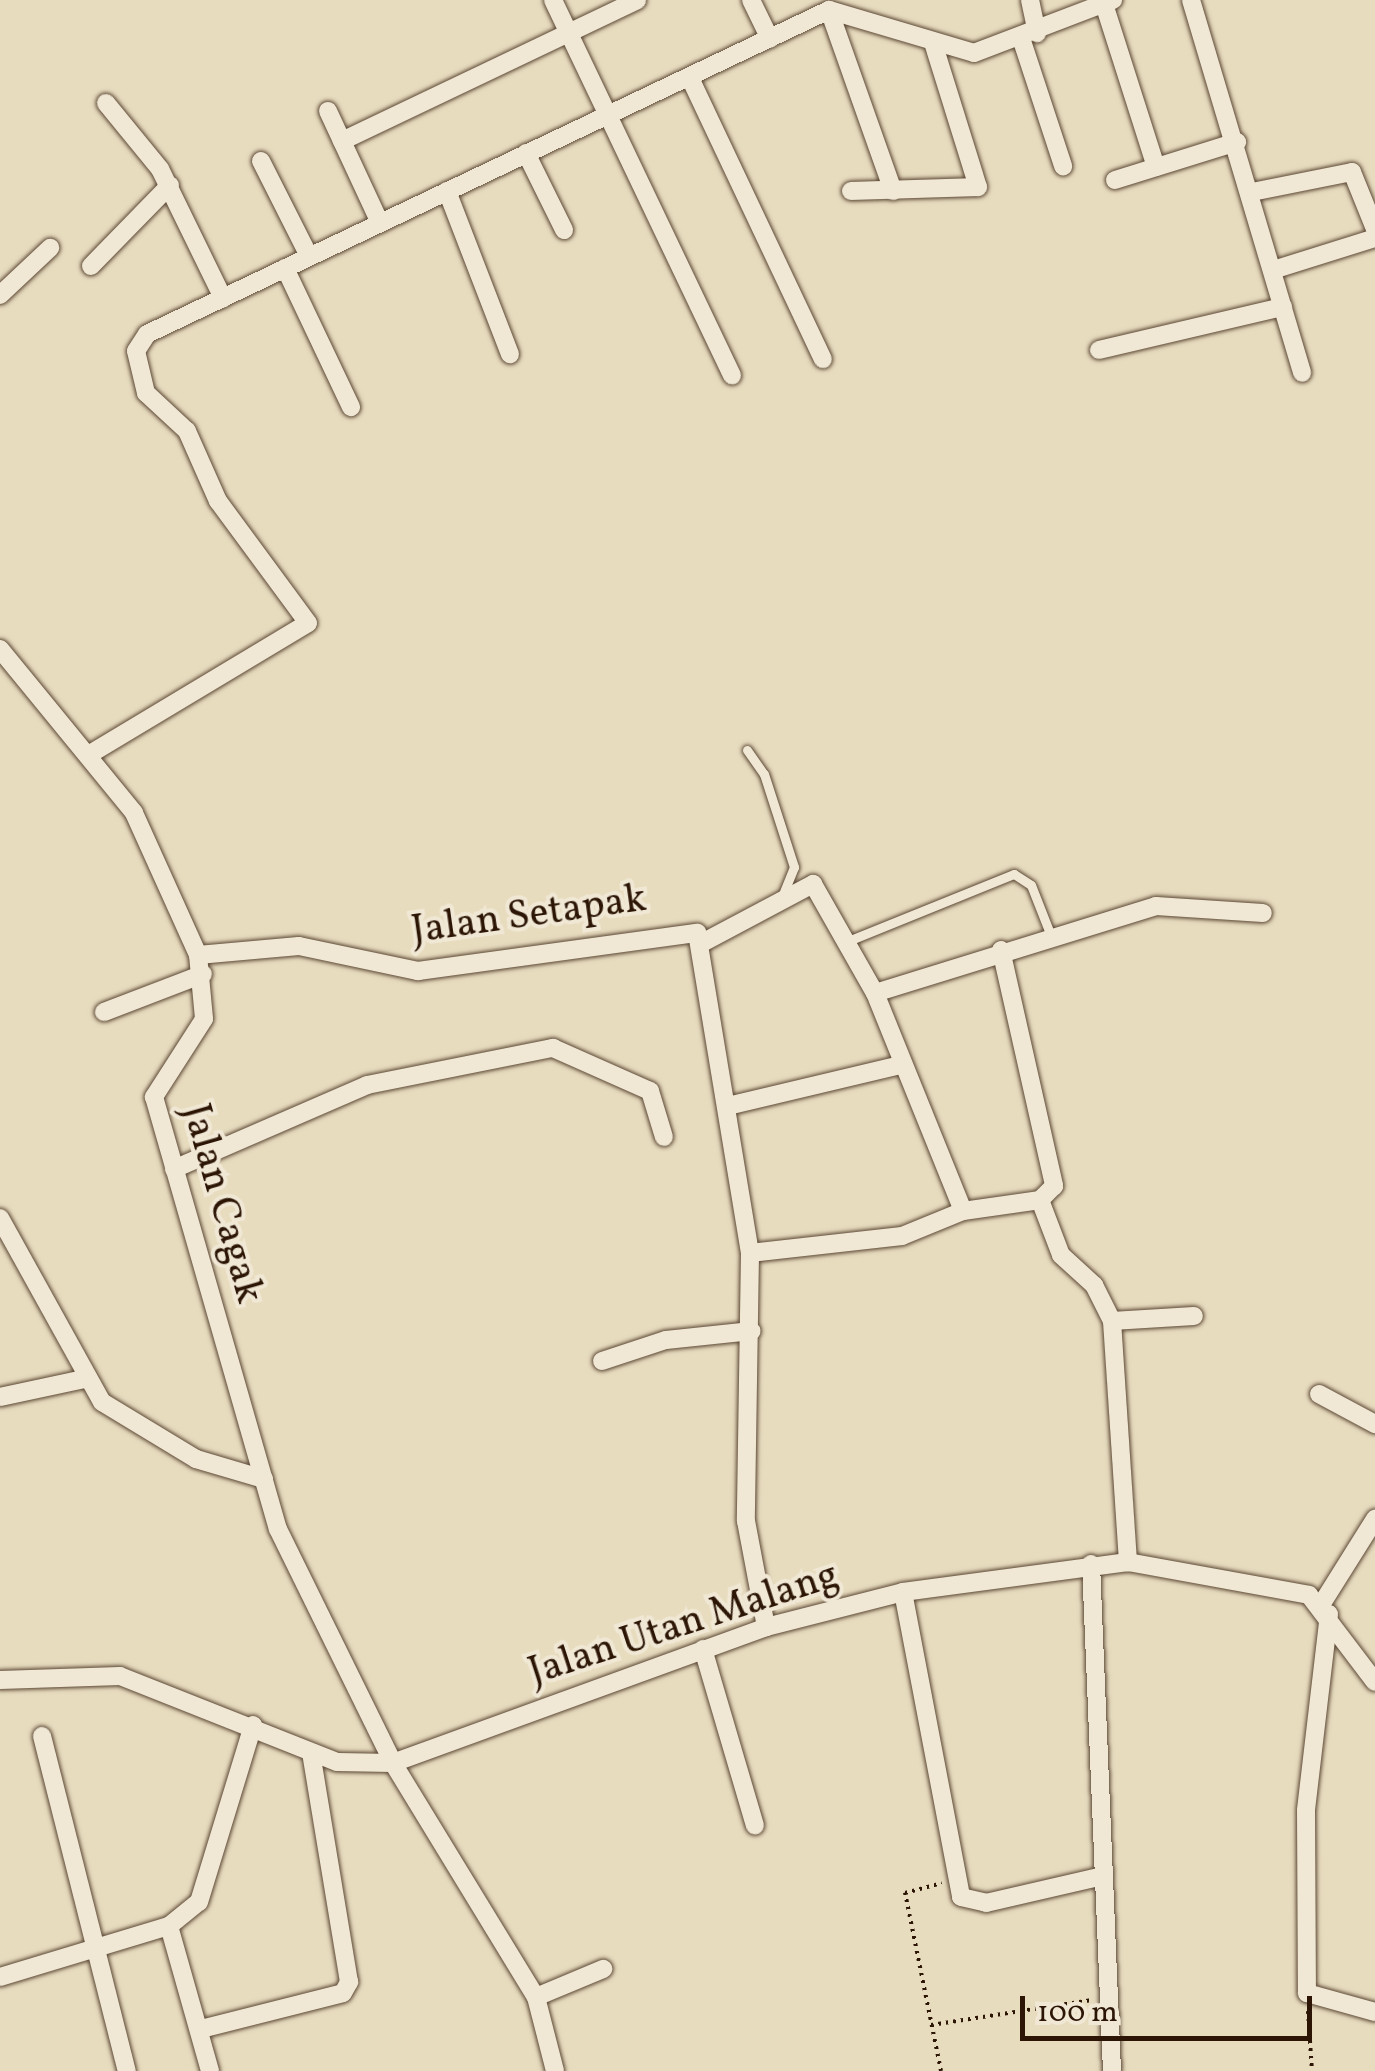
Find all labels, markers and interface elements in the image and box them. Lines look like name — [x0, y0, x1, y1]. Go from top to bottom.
street label: Jalan Setapak — [409, 876, 649, 956]
street label: Jalan Cagak — [170, 1099, 272, 1309]
street label: Jalan Utan Malang — [523, 1552, 845, 1698]
scale bar — [1025, 1976, 1318, 2038]
text: 100 m — [1037, 1992, 1118, 2034]

